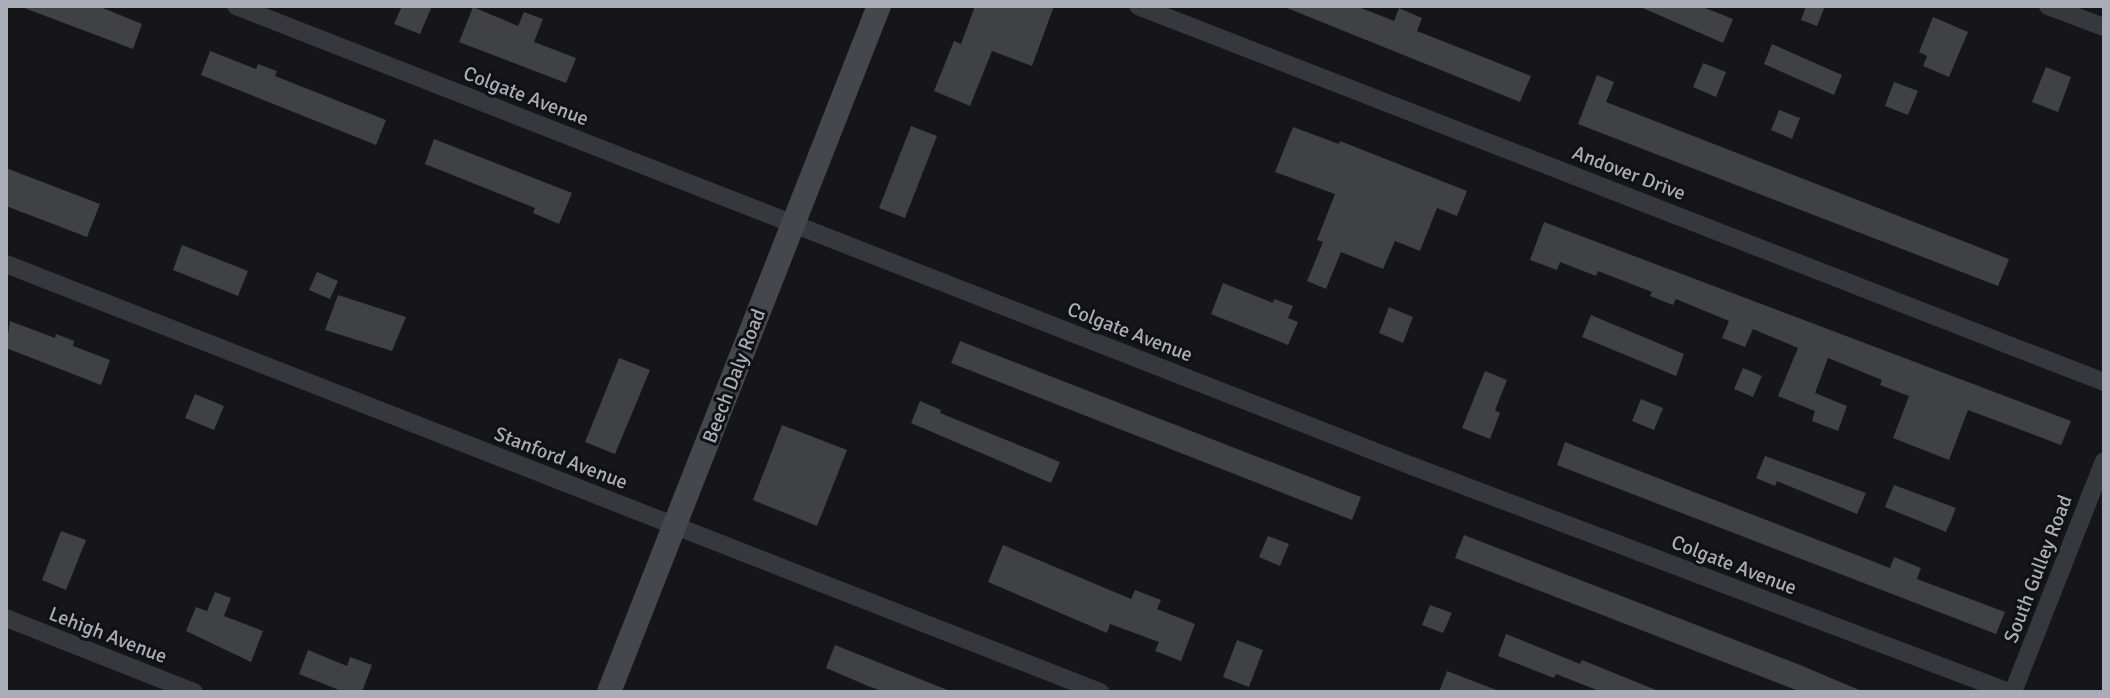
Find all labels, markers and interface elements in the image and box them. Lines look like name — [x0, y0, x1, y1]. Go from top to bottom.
street label: Colgate Avenue — [460, 61, 592, 131]
street label: Andover Drive — [1569, 140, 1689, 206]
street label: Colgate Avenue — [1064, 297, 1196, 367]
street label: Beech Daly Road — [697, 305, 771, 447]
street label: Stanford Avenue — [491, 422, 631, 494]
street label: South Gulley Road — [1999, 492, 2077, 646]
street label: Colgate Avenue — [1668, 530, 1800, 600]
street label: Lehigh Avenue — [46, 601, 170, 669]

